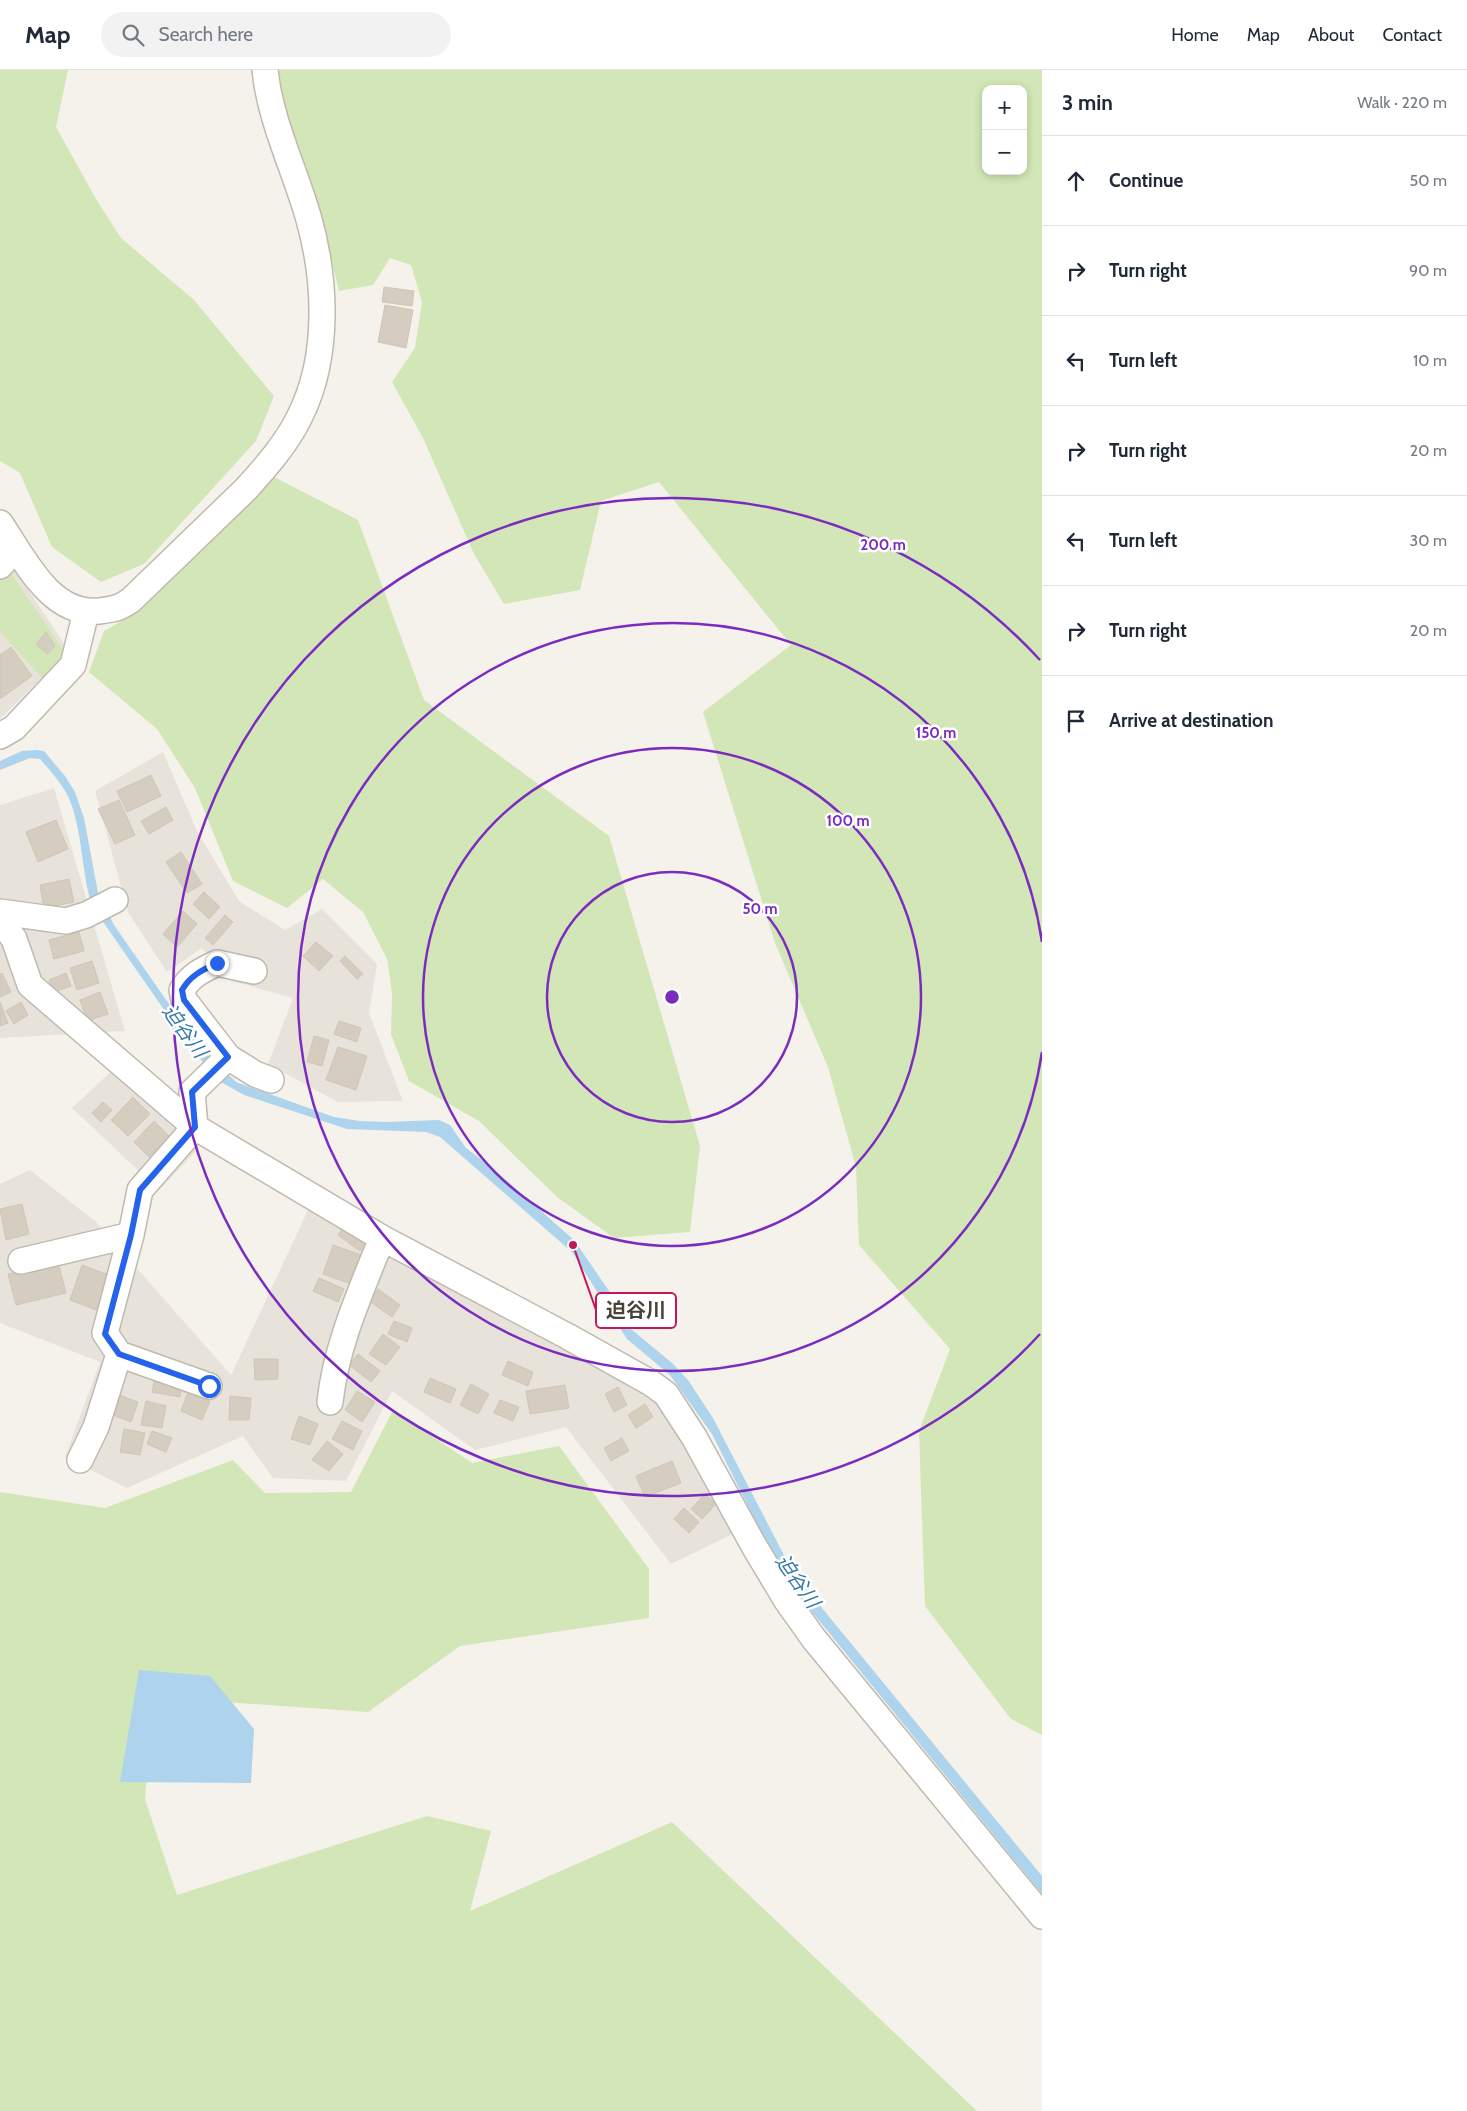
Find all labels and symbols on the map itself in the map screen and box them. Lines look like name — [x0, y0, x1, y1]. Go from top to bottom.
text: 200 m — [860, 536, 906, 554]
text: 150 m — [916, 724, 956, 742]
text: 100 m — [826, 812, 870, 830]
text: 50 m — [742, 900, 778, 918]
route end — [206, 952, 229, 975]
centre of rings — [663, 988, 681, 1006]
water label: 迫谷川 — [158, 1000, 214, 1064]
callout: 迫谷川 — [596, 1293, 676, 1328]
text: 迫谷川 — [606, 1298, 666, 1322]
route start — [198, 1375, 221, 1398]
water label: 迫谷川 — [771, 1550, 826, 1614]

